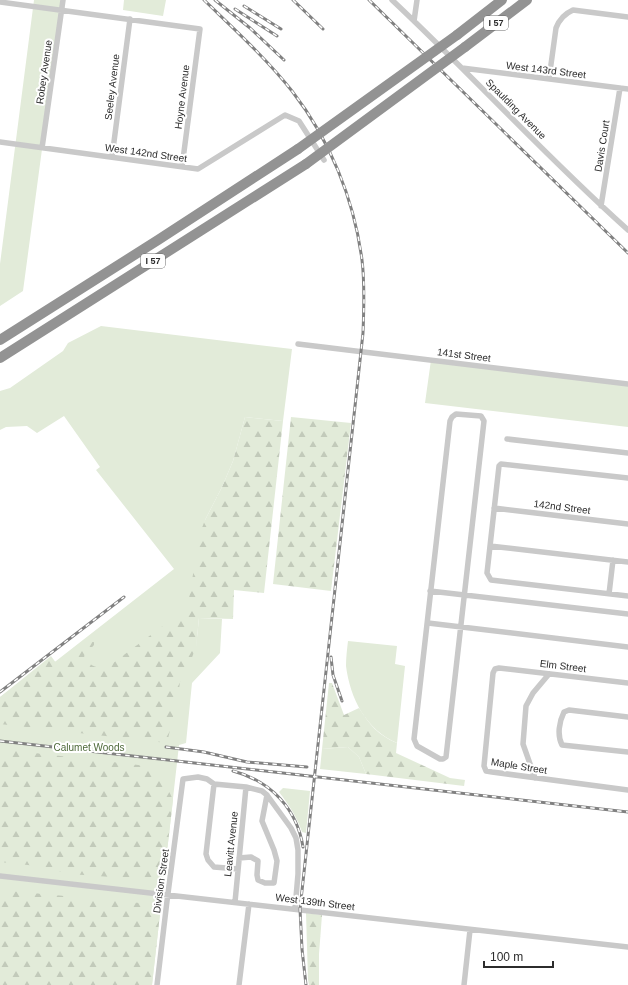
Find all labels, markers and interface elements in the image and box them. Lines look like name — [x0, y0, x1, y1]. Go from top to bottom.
road number: I 57 — [484, 16, 508, 30]
street label: Robey Avenue — [34, 39, 54, 105]
street label: Seeley Avenue — [102, 53, 122, 121]
street label: West 143rd Street — [505, 60, 587, 80]
street label: Hoyne Avenue — [173, 64, 191, 130]
street label: Spaulding Avenue — [484, 77, 549, 142]
street label: Davis Court — [592, 119, 612, 173]
street label: West 142nd Street — [104, 142, 188, 164]
road number: I 57 — [141, 254, 165, 268]
street label: 141st Street — [437, 346, 492, 364]
street label: 142nd Street — [533, 498, 591, 516]
street label: Elm Street — [539, 658, 587, 674]
park label: Calumet Woods — [54, 742, 124, 753]
street label: Maple Street — [490, 756, 548, 776]
street label: Leavitt Avenue — [222, 810, 240, 877]
street label: Division Street — [151, 848, 171, 914]
street label: West 139th Street — [275, 892, 356, 912]
scale bar — [484, 943, 553, 969]
text: 100 m — [490, 950, 523, 964]

